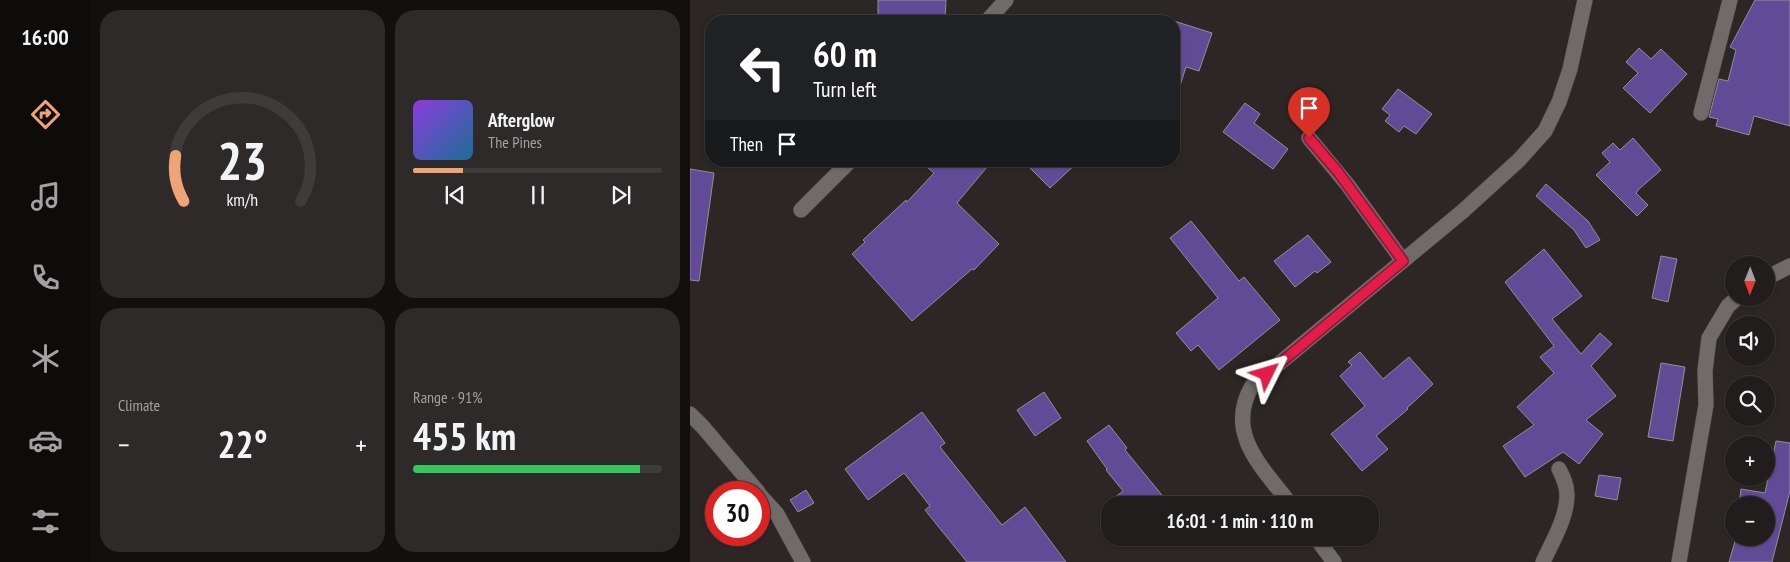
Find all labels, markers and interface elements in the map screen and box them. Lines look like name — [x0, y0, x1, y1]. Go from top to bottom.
text: 16:00 — [21, 23, 69, 51]
text: 60 m — [813, 31, 877, 77]
icon: left — [730, 35, 795, 100]
text: Turn left — [813, 75, 877, 103]
pin — [1288, 87, 1330, 138]
icon: arrive — [1295, 94, 1323, 122]
icon: directions — [28, 97, 63, 132]
text: Afterglow — [488, 108, 554, 132]
text: 23 — [218, 127, 267, 194]
icon: arrive — [773, 130, 801, 158]
text: The Pines — [488, 132, 542, 152]
text: Then — [730, 132, 763, 156]
icon: music — [28, 179, 63, 214]
icon: previous — [441, 181, 469, 209]
icon: pause — [524, 181, 552, 209]
icon: next — [607, 181, 635, 209]
text: km/h — [227, 188, 258, 211]
north arrow — [1725, 256, 1775, 306]
map controls — [1725, 256, 1775, 546]
icon: phone — [28, 260, 63, 295]
button: sound — [1725, 316, 1775, 366]
icon: climate — [28, 341, 63, 376]
position arrow — [1240, 347, 1292, 399]
button: search — [1725, 376, 1775, 426]
text: Range · 91% — [413, 387, 482, 407]
text: Climate — [118, 395, 160, 415]
text: 455 km — [413, 411, 516, 460]
text: 22° — [217, 419, 268, 468]
icon: car — [28, 423, 63, 458]
text: − — [118, 426, 130, 463]
text: + — [355, 426, 367, 463]
button: + — [1725, 436, 1775, 486]
speed limit sign: 30 — [705, 481, 770, 546]
button: − — [1725, 496, 1775, 546]
icon: filters — [28, 504, 63, 539]
text: 16:01 · 1 min · 110 m — [1167, 509, 1313, 533]

